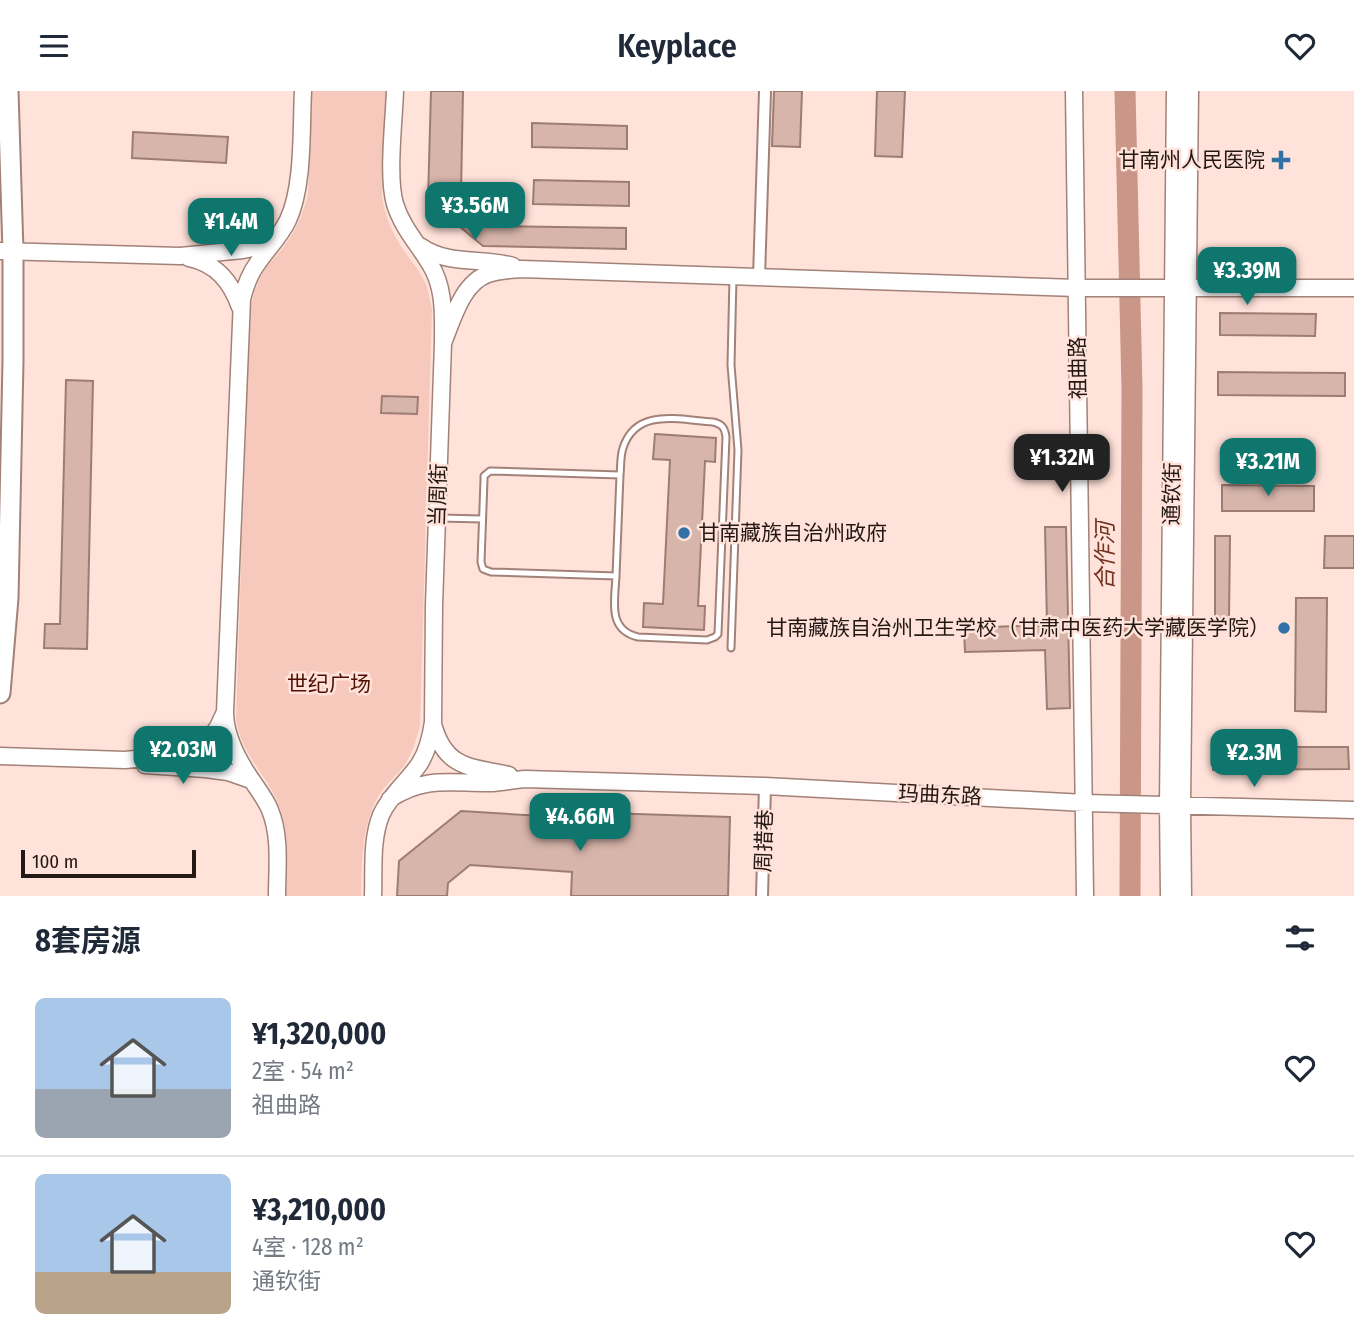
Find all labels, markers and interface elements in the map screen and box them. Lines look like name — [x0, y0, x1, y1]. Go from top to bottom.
icon: menu — [35, 27, 73, 65]
text: Keyplace — [617, 27, 737, 65]
icon: heart — [1281, 27, 1319, 65]
place label: 甘南州人民医院 — [1118, 147, 1265, 173]
marker: 甘南州人民医院 — [1271, 150, 1291, 170]
pin: ¥3.56M — [418, 183, 532, 242]
text: ¥3.56M — [441, 191, 509, 219]
pin: ¥1.4M — [182, 199, 280, 258]
text: ¥1.4M — [204, 207, 258, 235]
pin: ¥3.39M — [1190, 247, 1304, 307]
text: ¥3.39M — [1213, 256, 1281, 284]
street label: 祖曲路 — [1064, 336, 1092, 400]
pin: ¥1.32M — [1005, 435, 1119, 494]
pin: ¥3.21M — [1211, 439, 1325, 498]
text: ¥1.32M — [1030, 443, 1094, 471]
text: ¥3.21M — [1236, 447, 1300, 475]
street label: 通钦街 — [1158, 462, 1186, 526]
street label: 当周街 — [424, 463, 452, 527]
water label: 合作河 — [1091, 518, 1119, 591]
place label: 甘南藏族自治州政府 — [698, 520, 887, 546]
marker: 甘南藏族自治州政府 — [676, 525, 692, 541]
place label: 甘南藏族自治州卫生学校（甘肃中医药大学藏医学院） — [766, 615, 1270, 641]
marker: 甘南藏族自治州卫生学校（甘肃中医药大学藏医学院） — [1276, 620, 1292, 636]
park label: 世纪广场 — [287, 671, 371, 697]
pin: ¥2.03M — [126, 727, 240, 786]
pin: ¥2.3M — [1205, 729, 1303, 789]
text: ¥2.03M — [150, 735, 216, 763]
text: ¥2.3M — [1226, 738, 1282, 766]
street label: 玛曲东路 — [897, 780, 983, 810]
pin: ¥4.66M — [523, 793, 637, 853]
text: ¥4.66M — [546, 802, 614, 830]
street label: 周措巷 — [750, 809, 778, 873]
scale bar — [21, 847, 196, 879]
text: 100 m — [32, 850, 78, 873]
icon: filters — [1281, 919, 1319, 957]
text: 8套房源 — [35, 923, 141, 959]
text: ¥1,320,000 — [252, 1016, 386, 1052]
icon: home — [91, 1026, 175, 1110]
icon: heart — [1281, 1049, 1319, 1087]
text: 2室 · 54 m² — [252, 1057, 354, 1085]
text: 祖曲路 — [252, 1091, 321, 1119]
text: ¥3,210,000 — [252, 1192, 386, 1228]
icon: home — [91, 1202, 175, 1286]
icon: heart — [1281, 1225, 1319, 1263]
text: 4室 · 128 m² — [252, 1233, 364, 1261]
text: 通钦街 — [252, 1267, 321, 1295]

